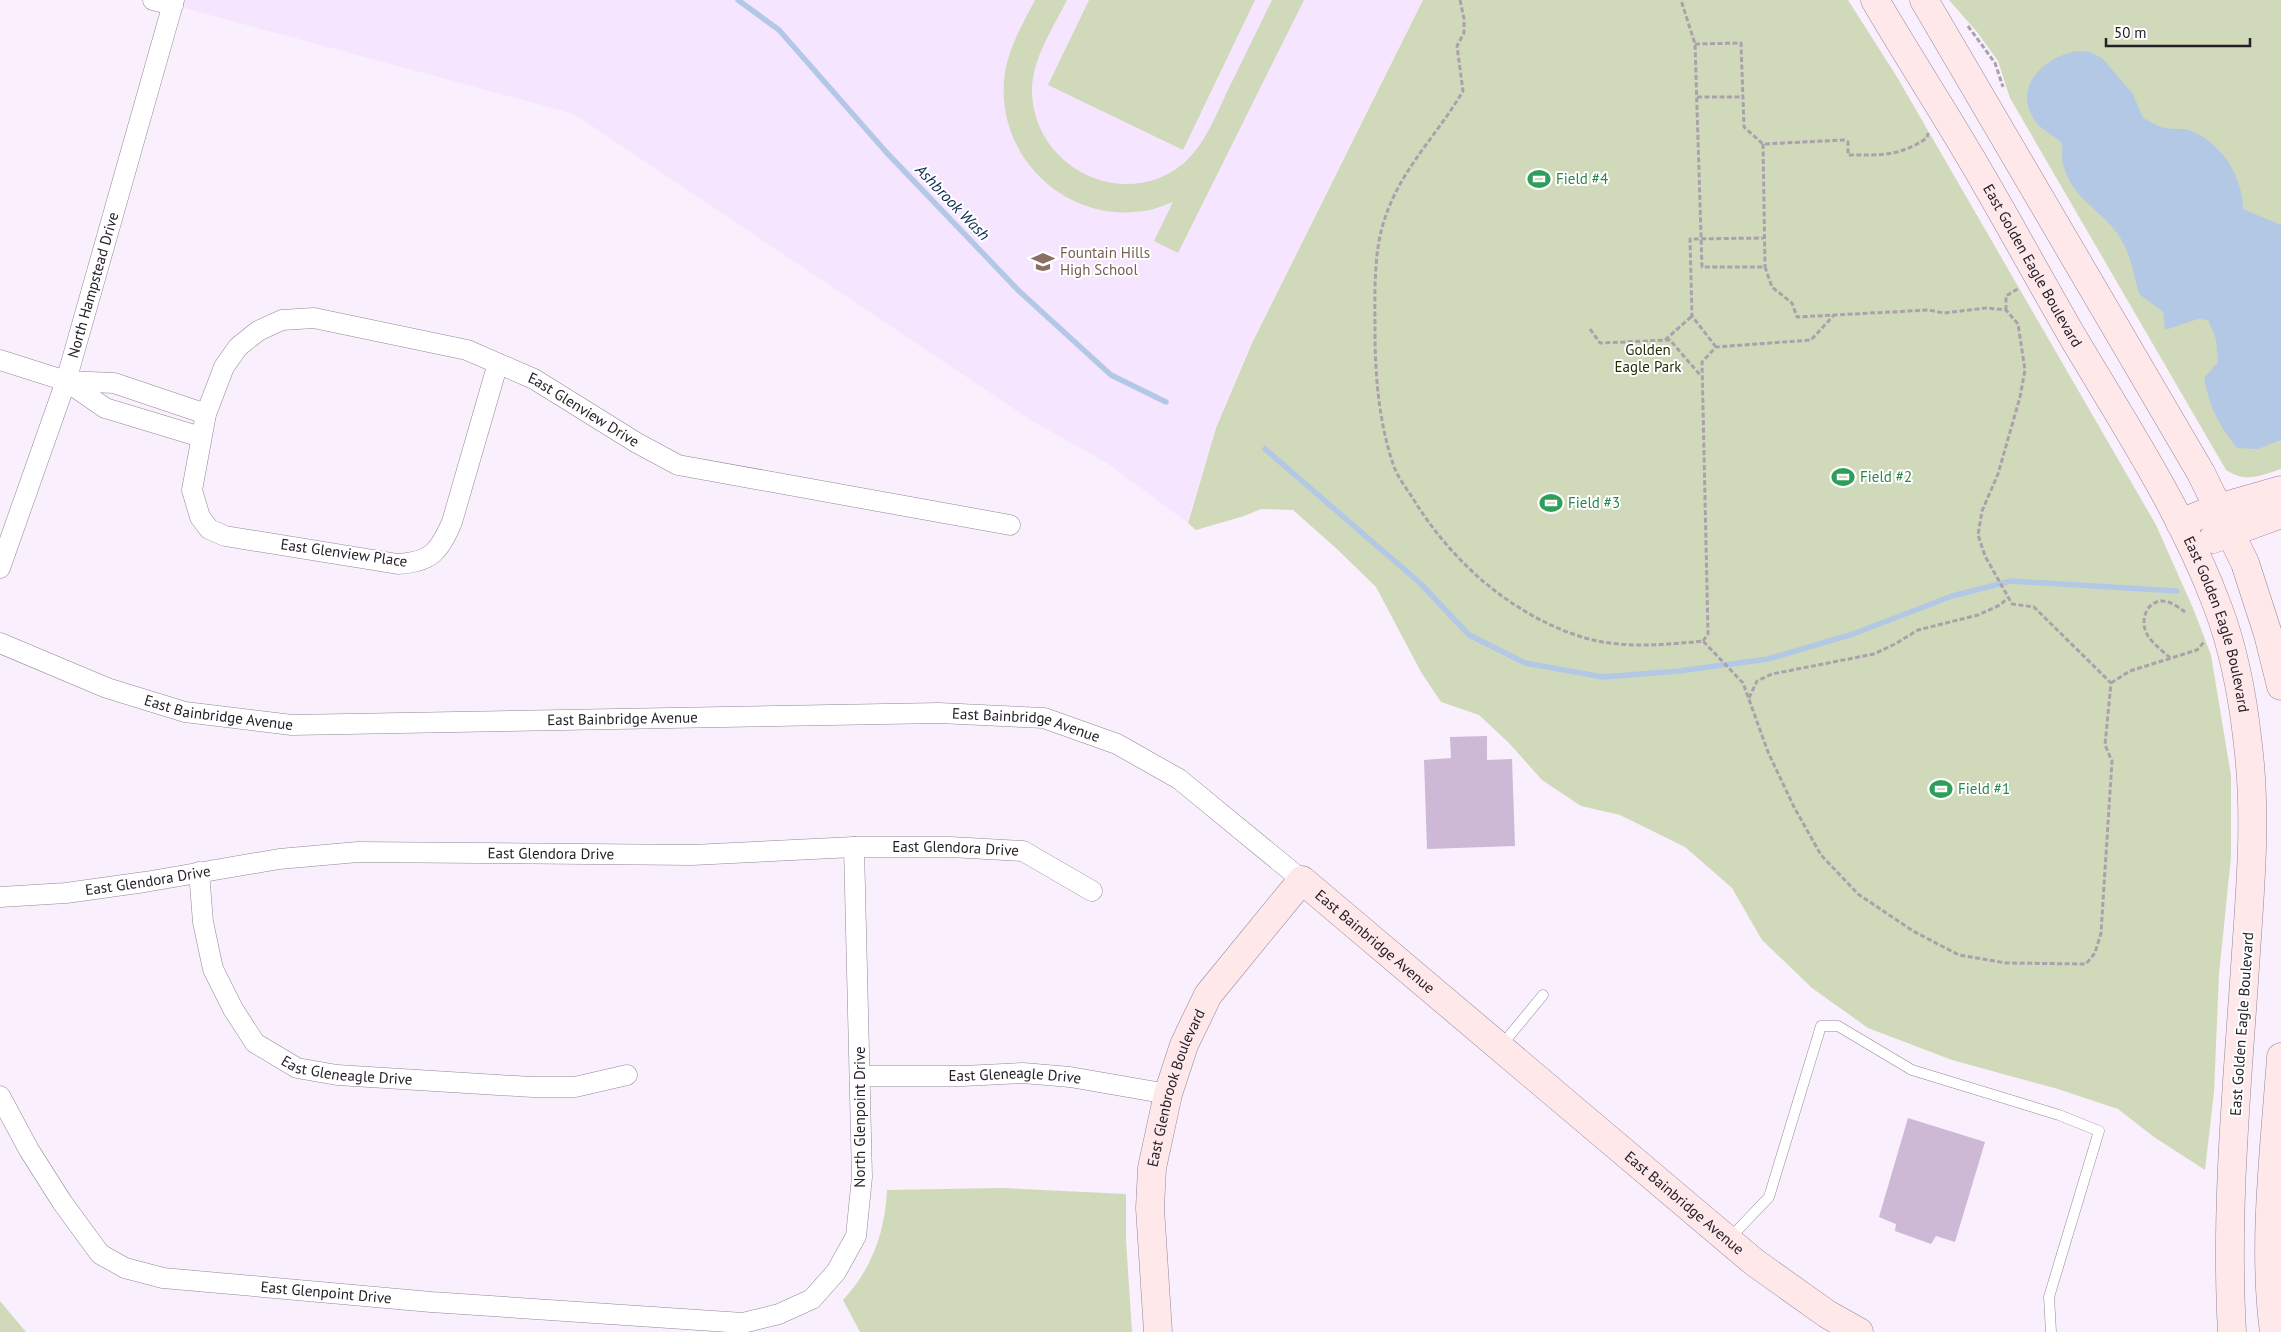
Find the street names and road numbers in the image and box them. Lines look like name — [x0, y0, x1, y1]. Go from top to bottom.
street label: East Golden Eagle Boulevard — [1979, 181, 2087, 351]
street label: North Hampstead Drive — [63, 210, 122, 360]
street label: East Glenview Drive — [525, 368, 643, 451]
street label: East Golden Eagle Boulevard — [2180, 533, 2254, 714]
street label: East Glenview Place — [279, 534, 409, 571]
street label: East Bainbridge Avenue — [142, 690, 294, 734]
street label: East Bainbridge Avenue — [952, 704, 1103, 746]
street label: East Bainbridge Avenue — [547, 707, 698, 729]
street label: East Glendora Drive — [892, 837, 1019, 860]
street label: East Glendora Drive — [487, 843, 614, 863]
street label: East Glendora Drive — [84, 861, 212, 899]
street label: East Bainbridge Avenue — [1311, 885, 1439, 997]
street label: East Golden Eagle Boulevard — [2226, 931, 2257, 1117]
street label: East Glenbrook Boulevard — [1142, 1006, 1209, 1169]
street label: North Glenpoint Drive — [850, 1046, 869, 1188]
street label: East Gleneagle Drive — [278, 1051, 413, 1089]
street label: East Gleneagle Drive — [948, 1063, 1083, 1088]
street label: East Bainbridge Avenue — [1621, 1147, 1748, 1259]
street label: East Glenpoint Drive — [260, 1277, 393, 1307]

